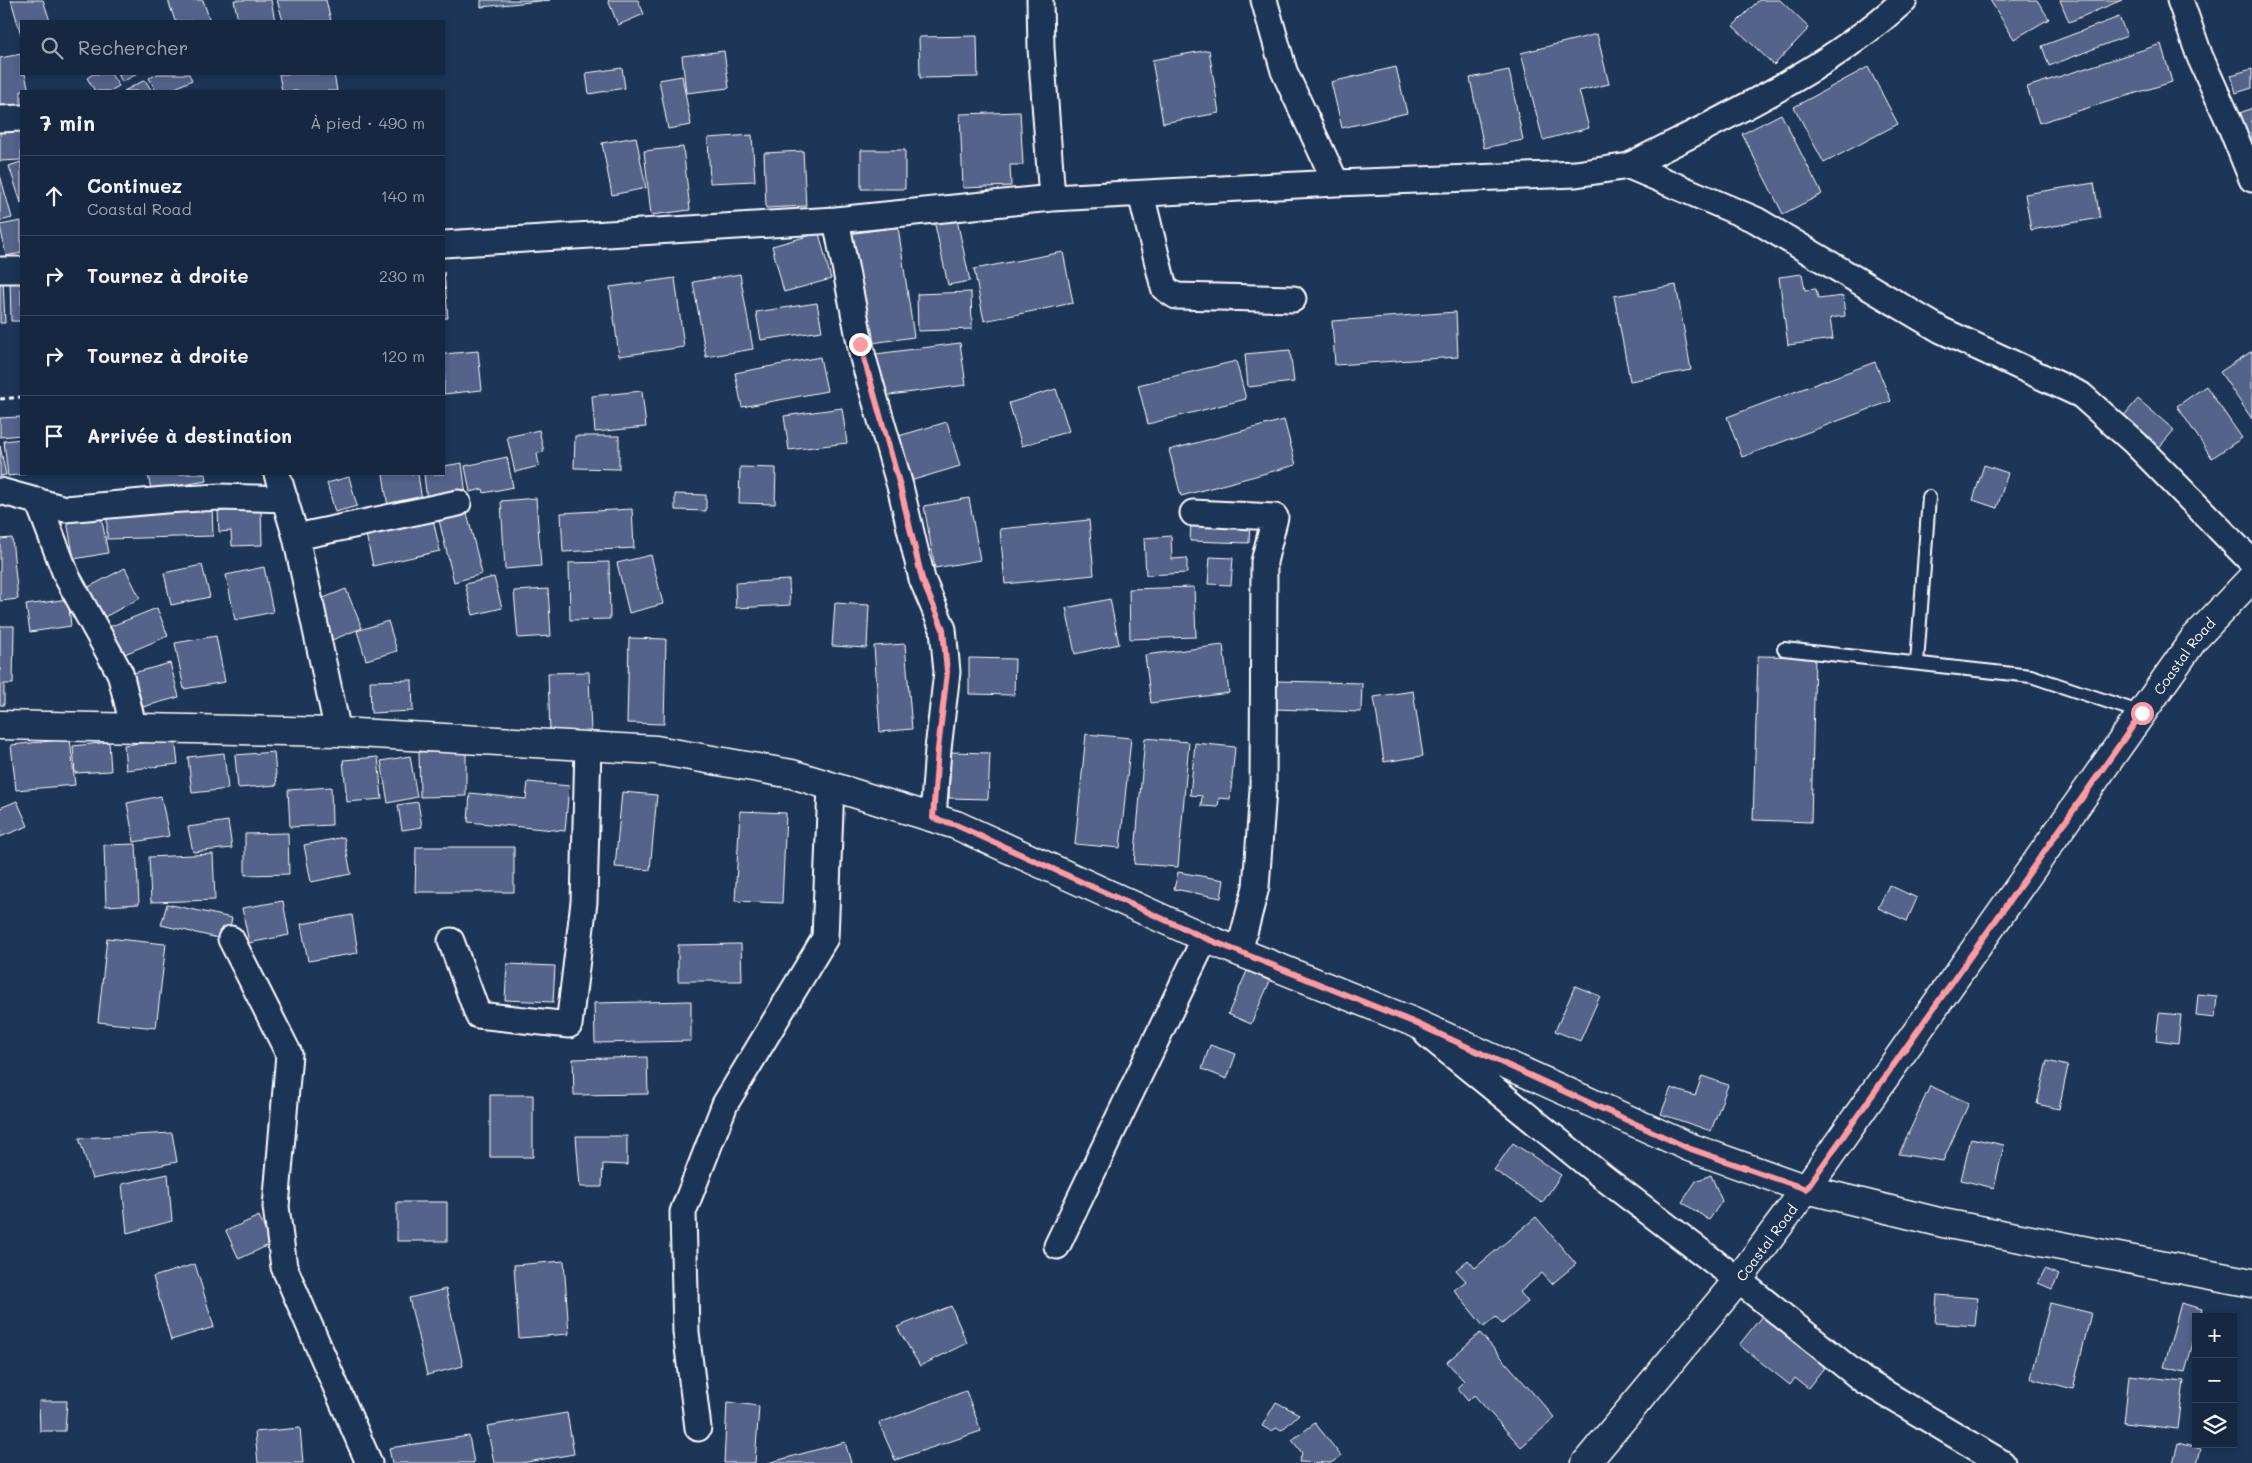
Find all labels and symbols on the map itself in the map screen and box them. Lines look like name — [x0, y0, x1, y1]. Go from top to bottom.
route end — [849, 333, 872, 356]
street label: Coastal Road — [2149, 613, 2219, 698]
route start — [2131, 702, 2154, 725]
street label: Coastal Road — [1731, 1200, 1801, 1285]

